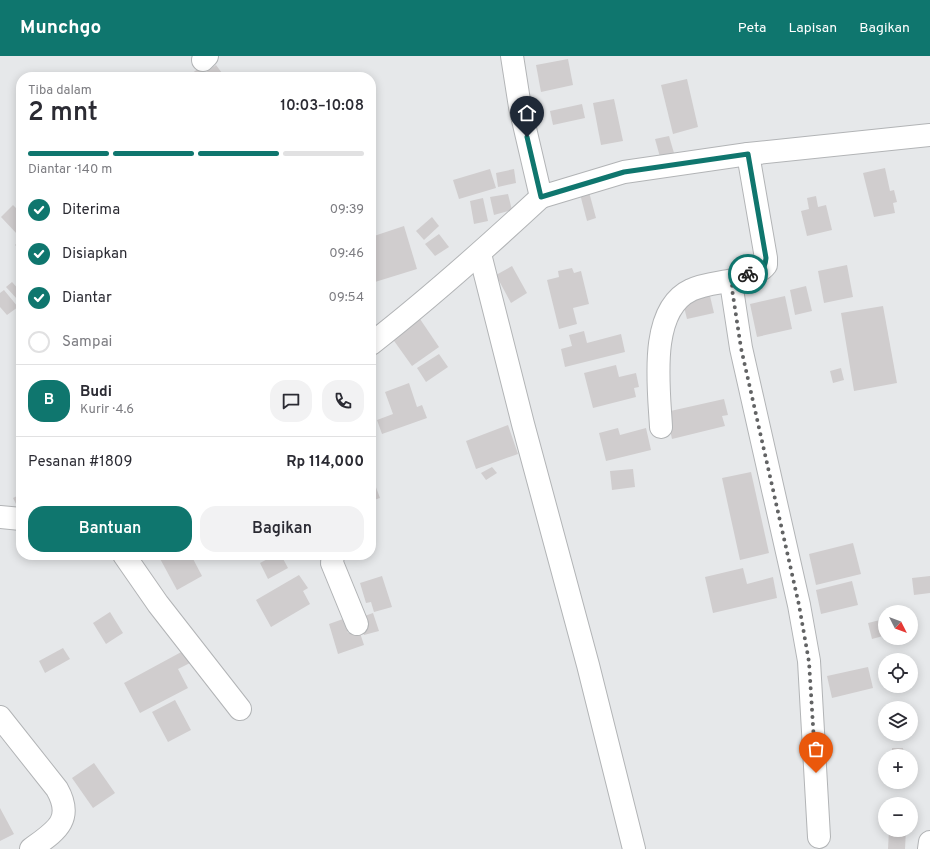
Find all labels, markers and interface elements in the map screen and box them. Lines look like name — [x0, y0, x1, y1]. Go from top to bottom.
text: Munchgo — [20, 16, 101, 40]
text: Peta — [738, 20, 766, 37]
text: Lapisan — [788, 20, 837, 37]
text: Bagikan — [859, 20, 910, 37]
text: Tiba dalam — [28, 83, 92, 99]
pin — [510, 96, 544, 137]
text: 2 mnt — [28, 97, 98, 130]
text: 10:03–10:08 — [280, 97, 364, 116]
icon: home — [516, 102, 538, 124]
text: Diantar · 140 m — [28, 162, 112, 178]
icon: check — [28, 199, 50, 221]
text: Diterima — [62, 201, 120, 220]
text: 09:39 — [330, 202, 364, 218]
icon: check — [28, 243, 50, 265]
text: Disiapkan — [62, 245, 128, 264]
text: 09:46 — [329, 246, 364, 262]
courier — [728, 254, 768, 294]
icon: bike — [737, 263, 759, 285]
icon: check — [28, 287, 50, 309]
text: Diantar — [62, 289, 112, 308]
text: 09:54 — [329, 290, 364, 306]
text: Sampai — [62, 333, 112, 352]
button: chat — [270, 380, 312, 422]
button: phone — [322, 380, 364, 422]
text: Budi — [80, 383, 112, 402]
text: B — [44, 391, 54, 410]
text: Kurir · 4.6 — [80, 402, 134, 418]
text: Pesanan #1809 — [28, 453, 132, 472]
text: Rp 114,000 — [286, 453, 364, 472]
button: Bantuan — [28, 506, 192, 552]
button: Bagikan — [200, 506, 364, 552]
north arrow — [878, 605, 918, 645]
map controls — [878, 605, 918, 837]
button: locate — [878, 653, 918, 693]
button: layers — [878, 701, 918, 741]
pin — [799, 732, 833, 773]
icon: bag — [805, 738, 827, 760]
button: + — [878, 749, 918, 789]
button: − — [878, 797, 918, 837]

